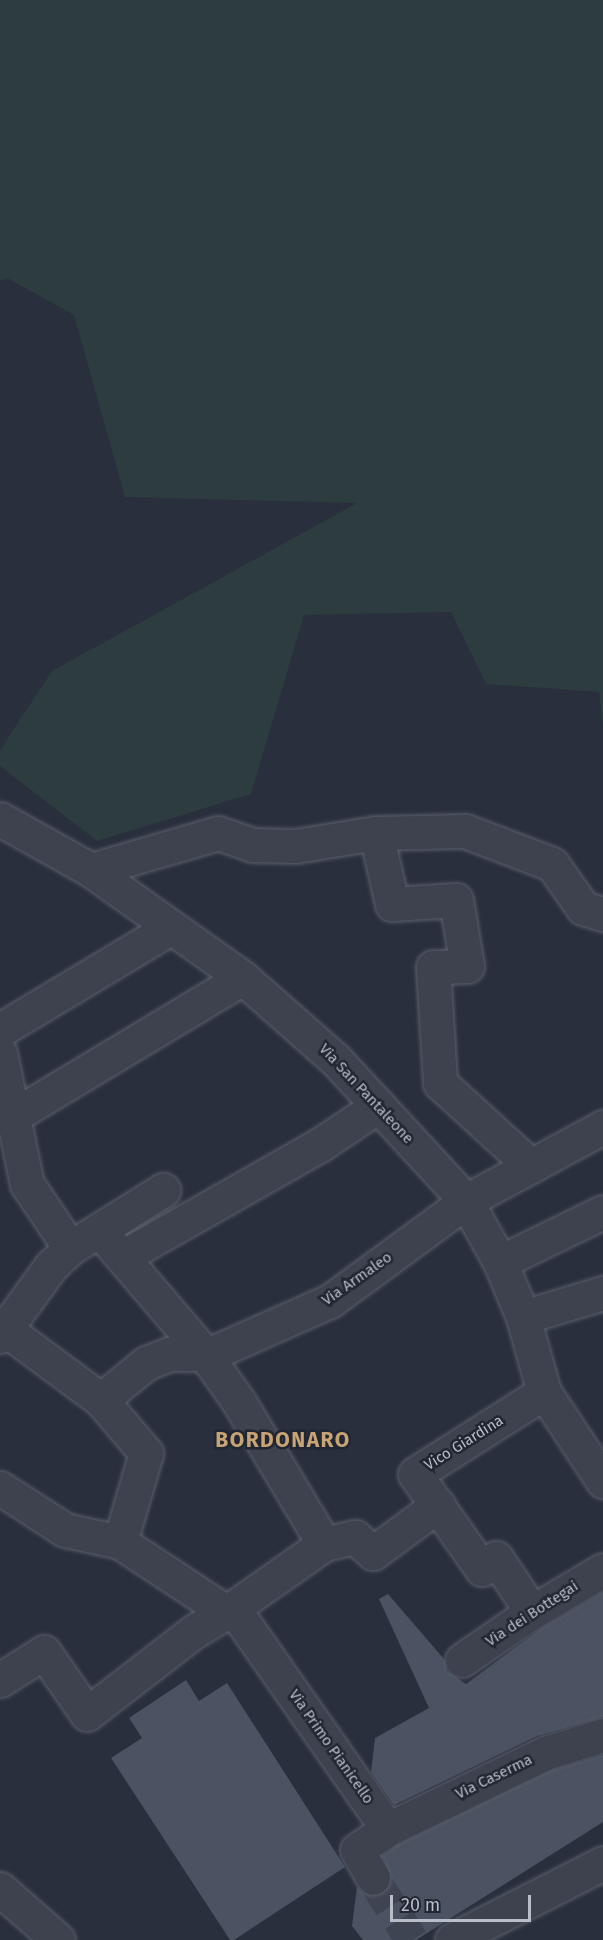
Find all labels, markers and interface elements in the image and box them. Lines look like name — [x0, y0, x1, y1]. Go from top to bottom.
street label: Via San Pantaleone — [315, 1040, 417, 1148]
street label: Via Armaleo — [319, 1248, 395, 1310]
street label: Vico Giardina — [421, 1412, 507, 1474]
district label: BORDONARO — [215, 1427, 351, 1453]
street label: Via dei Bottegai — [482, 1577, 582, 1651]
street label: Via Primo Pianicello — [285, 1686, 377, 1808]
street label: Via Caserma — [453, 1751, 535, 1803]
scale bar — [393, 1883, 534, 1921]
text: 20 m — [401, 1894, 440, 1916]

